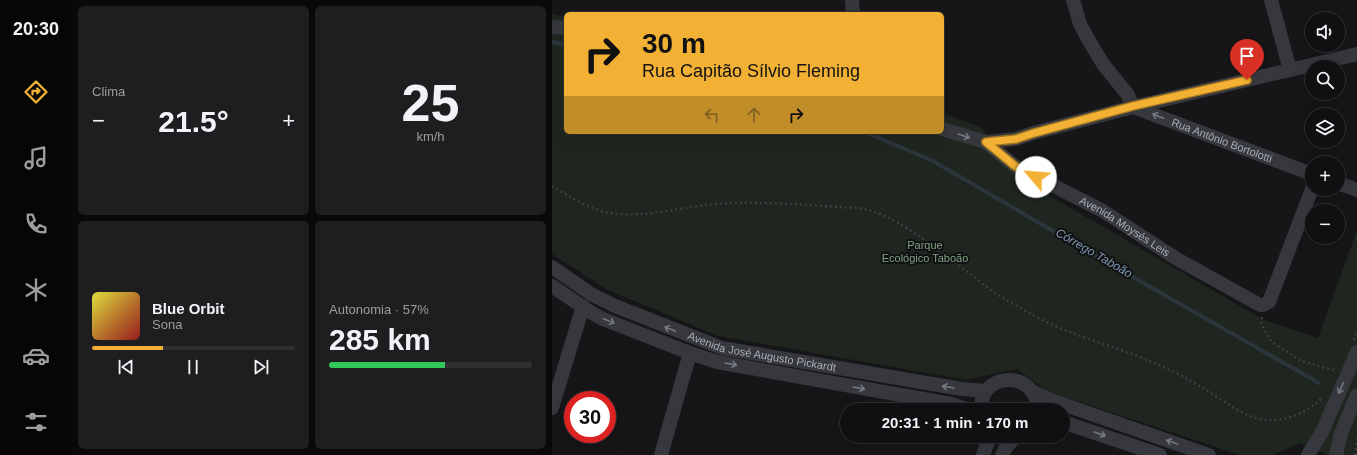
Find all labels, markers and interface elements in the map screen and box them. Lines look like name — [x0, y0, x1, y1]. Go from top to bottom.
map controls — [1305, 12, 1345, 244]
button: sound — [1305, 12, 1345, 52]
text: 20:30 — [13, 19, 59, 39]
icon: right — [576, 28, 628, 80]
text: 30 m — [642, 28, 706, 59]
pin — [1230, 39, 1264, 80]
icon: arrive — [1236, 45, 1258, 67]
button: search — [1305, 60, 1345, 100]
text: Rua Capitão Sílvio Fleming — [642, 61, 860, 81]
text: 25 — [402, 74, 459, 132]
icon: directions — [22, 78, 50, 106]
text: Clima — [92, 84, 125, 99]
icon: left — [701, 104, 723, 126]
icon: ahead — [743, 104, 765, 126]
icon: right — [785, 104, 807, 126]
text: 21.5° — [158, 105, 229, 138]
text: − — [92, 108, 105, 133]
text: + — [282, 108, 295, 133]
button: layers — [1305, 108, 1345, 148]
one-way arrow — [1152, 111, 1164, 119]
street label: Rua Antônio Bortolotti — [1170, 116, 1274, 165]
text: km/h — [416, 129, 445, 144]
one-way arrow — [957, 133, 970, 140]
icon: music — [22, 144, 50, 172]
position arrow — [1015, 156, 1057, 198]
button: + — [1305, 156, 1345, 196]
street label: Avenida Moysés Leis — [1078, 194, 1172, 259]
button: − — [1305, 204, 1345, 244]
icon: phone — [22, 210, 50, 238]
water label: Córrego Taboão — [1053, 225, 1135, 281]
park label: Parque Ecológico Taboão — [882, 239, 968, 264]
icon: climate — [22, 276, 50, 304]
text: Blue Orbit — [152, 300, 225, 317]
text: Autonomia · 57% — [329, 302, 429, 317]
text: Sona — [152, 317, 182, 332]
one-way arrow — [602, 318, 614, 325]
text: 285 km — [329, 323, 431, 356]
one-way arrow — [665, 324, 677, 332]
street label: Avenida José Augusto Pickardt — [686, 329, 837, 373]
icon: car — [22, 342, 50, 370]
icon: previous — [115, 356, 137, 378]
icon: pause — [182, 356, 204, 378]
icon: next — [250, 356, 272, 378]
one-way arrow — [724, 361, 737, 369]
one-way arrow — [1337, 381, 1345, 393]
one-way arrow — [941, 382, 954, 390]
one-way arrow — [852, 384, 865, 392]
speed limit sign: 30 — [564, 391, 616, 443]
icon: filters — [22, 408, 50, 436]
text: 20:31 · 1 min · 170 m — [882, 414, 1028, 431]
one-way arrow — [1094, 431, 1107, 438]
one-way arrow — [1165, 438, 1178, 445]

